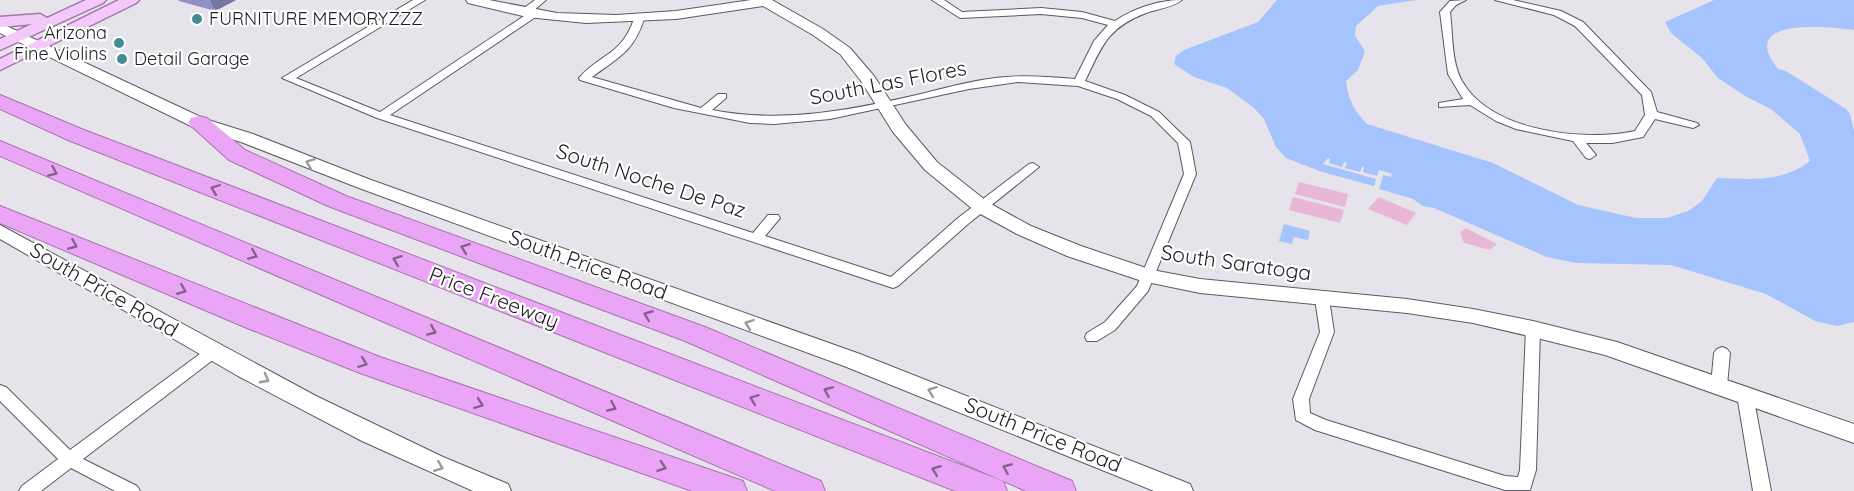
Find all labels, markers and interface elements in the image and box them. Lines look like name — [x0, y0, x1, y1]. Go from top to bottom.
place label: FURNITURE MEMORYZZZ — [209, 7, 423, 30]
marker: FURNITURE MEMORYZZZ — [190, 12, 204, 26]
place label: Arizona Fine Violins — [14, 21, 107, 65]
marker: Arizona Fine Violins — [112, 36, 126, 50]
place label: Detail Garage — [134, 47, 250, 70]
marker: Detail Garage — [115, 52, 129, 66]
street label: South Las Flores — [807, 54, 968, 110]
street label: South Noche De Paz — [553, 137, 749, 223]
one-way arrow — [306, 158, 317, 170]
one-way arrow — [47, 165, 58, 177]
one-way arrow — [210, 184, 221, 196]
street label: South Price Road — [505, 223, 671, 305]
street label: South Price Road — [26, 236, 183, 342]
one-way arrow — [67, 238, 78, 250]
street label: South Saratoga — [1159, 239, 1313, 285]
one-way arrow — [460, 242, 471, 255]
one-way arrow — [247, 248, 258, 260]
one-way arrow — [392, 255, 403, 267]
street label: Price Freeway — [426, 260, 563, 334]
one-way arrow — [176, 283, 187, 295]
one-way arrow — [643, 310, 654, 323]
one-way arrow — [744, 318, 755, 331]
one-way arrow — [426, 324, 437, 336]
one-way arrow — [357, 355, 368, 368]
one-way arrow — [259, 372, 269, 383]
one-way arrow — [823, 386, 834, 398]
one-way arrow — [928, 386, 939, 398]
street label: South Price Road — [961, 391, 1126, 477]
one-way arrow — [750, 394, 761, 406]
one-way arrow — [473, 397, 484, 409]
one-way arrow — [606, 400, 617, 412]
one-way arrow — [433, 460, 444, 472]
one-way arrow — [656, 460, 667, 472]
one-way arrow — [1002, 463, 1013, 475]
one-way arrow — [931, 465, 942, 477]

